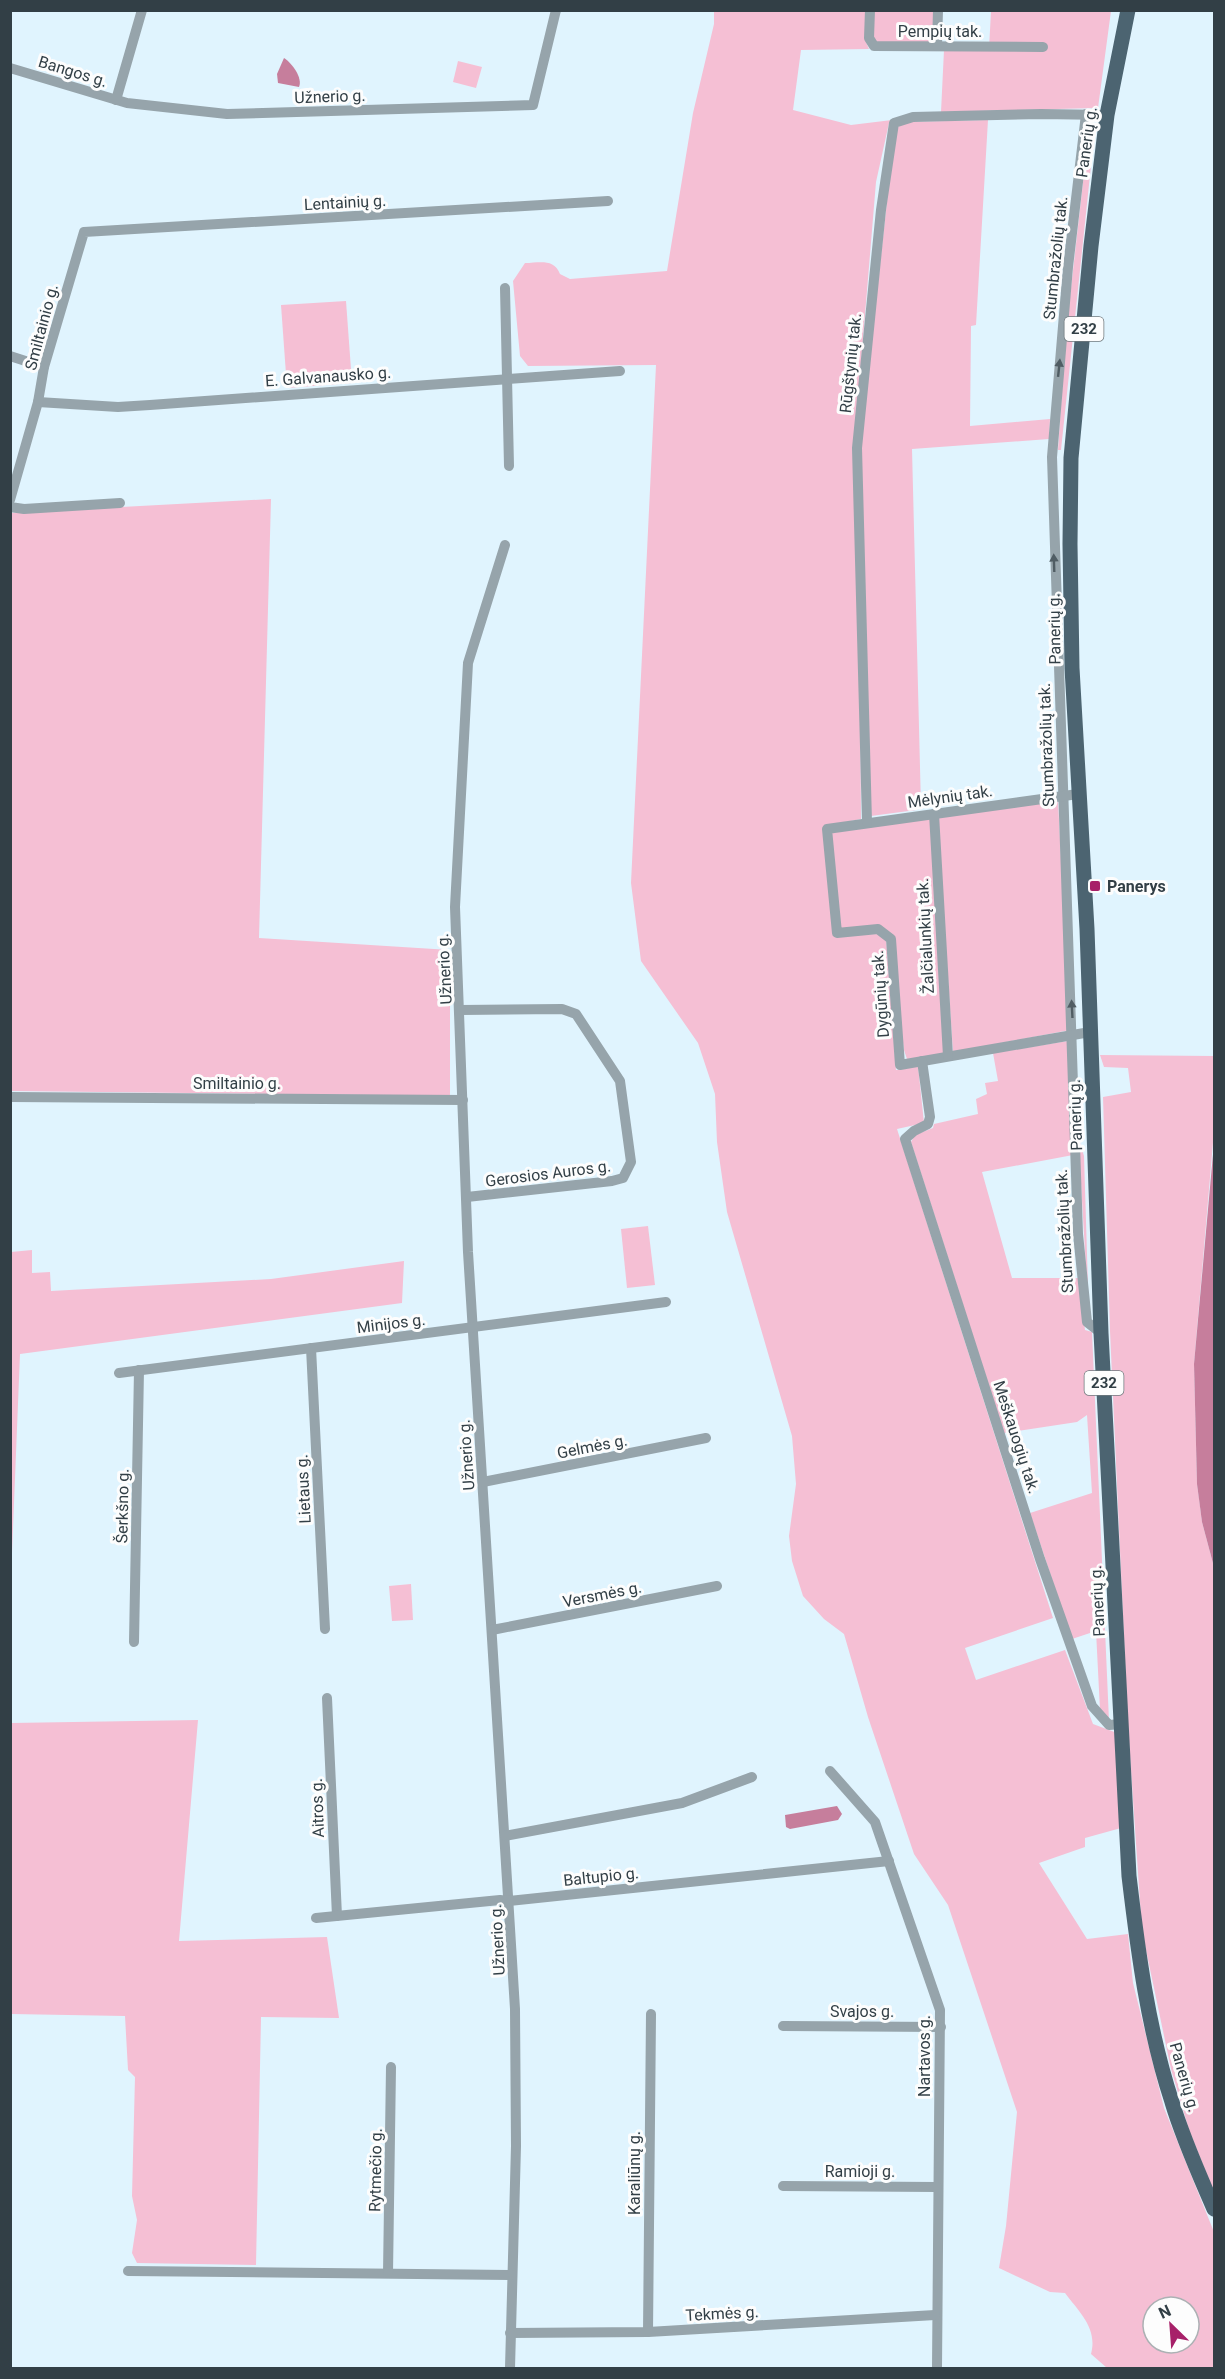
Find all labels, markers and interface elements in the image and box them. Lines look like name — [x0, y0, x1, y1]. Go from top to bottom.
street label: Pempių tak. — [898, 22, 982, 41]
street label: Bangos g. — [36, 52, 110, 91]
street label: Užnerio g. — [294, 86, 366, 107]
street label: Panerių g. — [1072, 105, 1101, 179]
street label: Lentainių g. — [303, 191, 387, 214]
street label: Stumbražolių tak. — [1040, 195, 1071, 321]
street label: Smiltainio g. — [21, 282, 62, 372]
street label: Rūgštynių tak. — [836, 312, 865, 414]
road number: 232 — [1064, 317, 1104, 341]
one-way arrow — [1054, 359, 1064, 378]
street label: E. Galvanausko g. — [264, 363, 392, 390]
one-way arrow — [1050, 553, 1059, 572]
street label: Panerių g. — [1044, 593, 1065, 665]
street label: Stumbražolių tak. — [1035, 683, 1058, 807]
street label: Mėlynių tak. — [906, 781, 994, 812]
place label: Panerys — [1107, 877, 1166, 896]
street label: Žalčialunkių tak. — [913, 878, 938, 994]
marker: Panerys — [1088, 879, 1102, 893]
street label: Užnerio g. — [433, 933, 456, 1005]
street label: Dygūnių tak. — [868, 950, 893, 1038]
one-way arrow — [1068, 1000, 1077, 1019]
street label: Smiltainio g. — [193, 1074, 281, 1093]
street label: Panerių g. — [1065, 1079, 1086, 1151]
street label: Gerosios Auros g. — [484, 1156, 612, 1191]
street label: Stumbražolių tak. — [1052, 1168, 1077, 1293]
street label: Minijos g. — [356, 1310, 426, 1337]
road number: 232 — [1084, 1371, 1124, 1395]
street label: Meškauogių tak. — [989, 1378, 1044, 1496]
street label: Užnerio g. — [455, 1419, 478, 1491]
street label: Gelmės g. — [555, 1430, 629, 1463]
street label: Lietaus g. — [292, 1454, 315, 1524]
street label: Šerkšno g. — [111, 1468, 133, 1544]
street label: Panerių g. — [1086, 1565, 1109, 1637]
street label: Versmės g. — [561, 1578, 643, 1611]
street label: Aitros g. — [307, 1778, 328, 1838]
street label: Baltupio g. — [562, 1863, 640, 1890]
street label: Užnerio g. — [486, 1904, 509, 1976]
street label: Svajos g. — [830, 2002, 894, 2021]
street label: Nartavos g. — [915, 2015, 934, 2097]
street label: Panerių g. — [1166, 2040, 1203, 2114]
street label: Rytmečio g. — [365, 2128, 386, 2212]
street label: Karaliūnų g. — [625, 2131, 644, 2215]
street label: Ramioji g. — [825, 2162, 895, 2181]
north arrow — [1141, 2295, 1201, 2355]
text: N — [1156, 2301, 1174, 2323]
street label: Tekmės g. — [685, 2302, 759, 2325]

